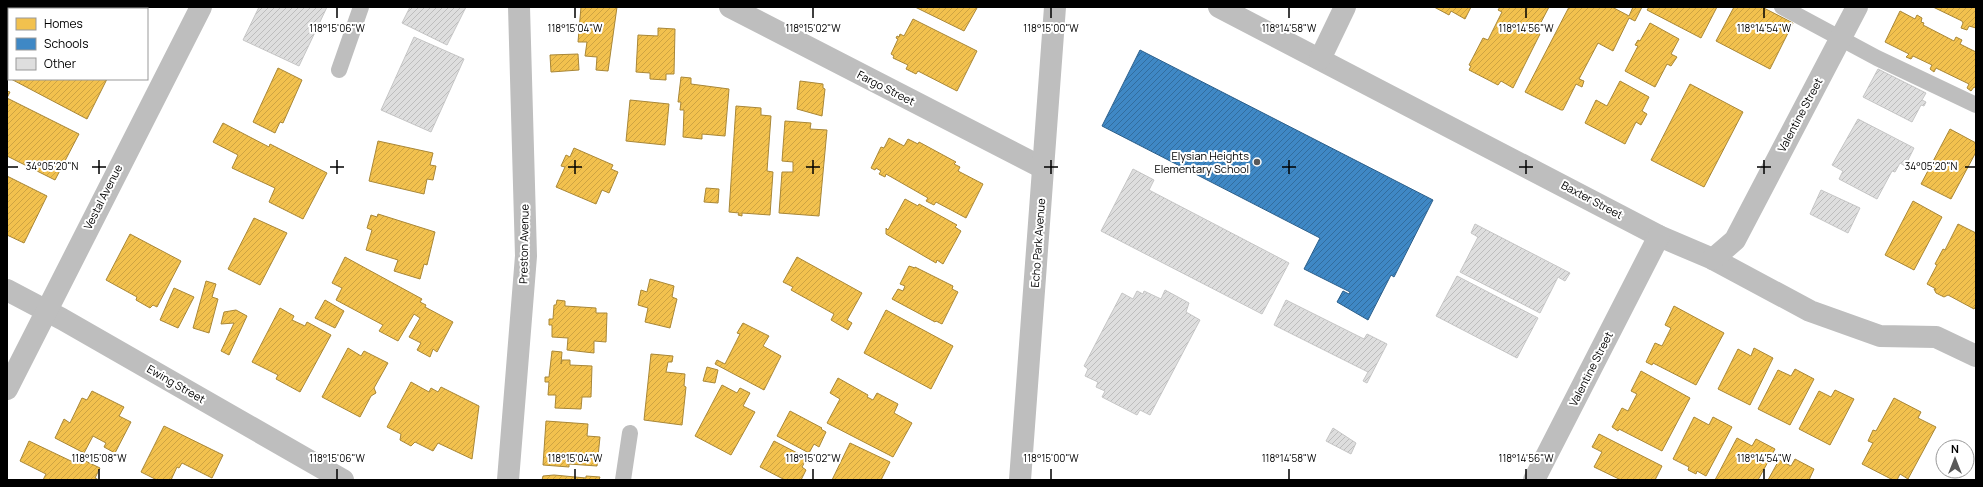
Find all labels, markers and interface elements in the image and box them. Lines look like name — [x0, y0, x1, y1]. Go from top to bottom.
legend — [8, 8, 148, 80]
text: Homes — [44, 15, 83, 32]
text: 118°15'06"W — [309, 21, 365, 35]
text: 118°15'04"W — [548, 21, 603, 35]
text: 118°15'02"W — [786, 21, 841, 35]
text: 118°15'00"W — [1023, 21, 1079, 35]
text: 118°14'58"W — [1262, 21, 1317, 35]
text: 118°14'56"W — [1499, 21, 1554, 35]
text: 118°14'54"W — [1737, 21, 1792, 35]
text: Schools — [44, 35, 88, 52]
text: Other — [44, 55, 77, 72]
street label: Fargo Street — [855, 67, 918, 108]
street label: Valentine Street — [1774, 75, 1825, 155]
place label: Elysian Heights Elementary School — [1154, 148, 1249, 176]
marker: Elysian Heights Elementary School — [1252, 157, 1262, 167]
text: 34°05'20"N — [26, 159, 78, 173]
text: 34°05'20"N — [1905, 159, 1957, 173]
street label: Vestal Avenue — [80, 161, 126, 232]
street label: Baxter Street — [1559, 177, 1626, 222]
street label: Echo Park Avenue — [1027, 197, 1048, 288]
street label: Preston Avenue — [515, 203, 532, 284]
street label: Valentine Street — [1565, 329, 1616, 409]
street label: Ewing Street — [144, 361, 208, 406]
north arrow — [1935, 439, 1975, 479]
text: N — [1951, 441, 1959, 456]
text: 118°15'08"W — [71, 451, 127, 465]
text: 118°15'06"W — [309, 451, 365, 465]
text: 118°15'04"W — [548, 451, 603, 465]
text: 118°15'02"W — [786, 451, 841, 465]
text: 118°15'00"W — [1023, 451, 1079, 465]
text: 118°14'58"W — [1262, 451, 1317, 465]
text: 118°14'56"W — [1499, 451, 1554, 465]
text: 118°14'54"W — [1737, 451, 1792, 465]

